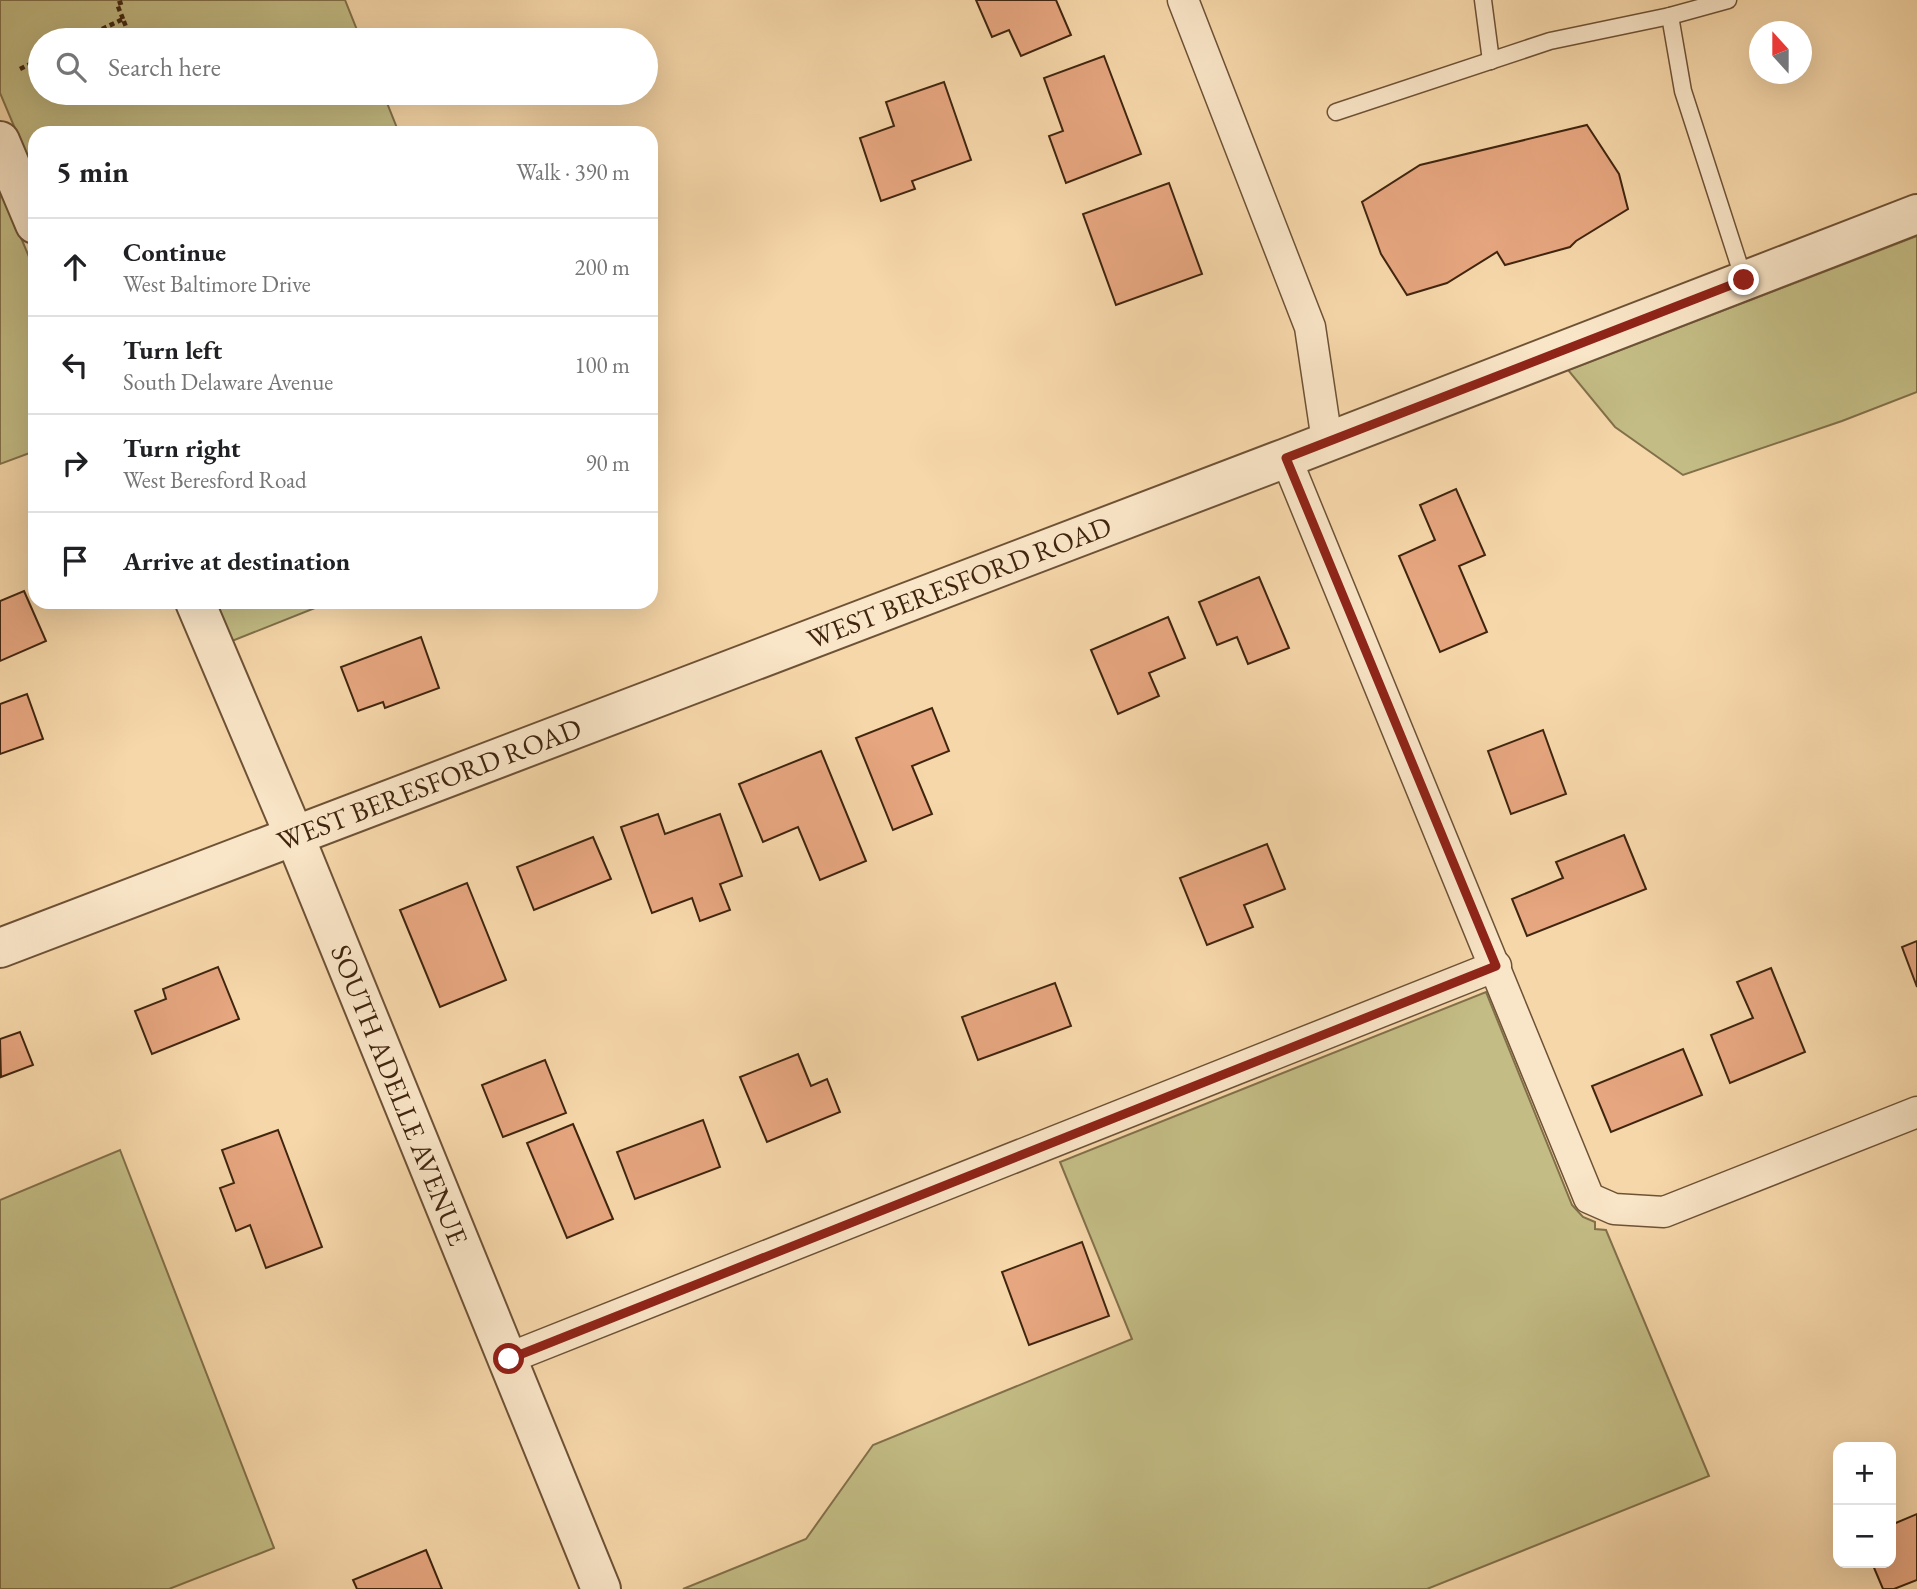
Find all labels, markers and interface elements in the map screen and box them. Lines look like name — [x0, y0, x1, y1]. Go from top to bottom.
north arrow — [1749, 21, 1812, 84]
search box — [28, 28, 658, 105]
icon: search — [52, 48, 90, 86]
text: Search here — [108, 50, 221, 84]
text: 5 min — [56, 152, 129, 191]
text: Walk · 390 m — [516, 157, 630, 187]
text: Continue — [123, 235, 226, 269]
icon: ahead — [56, 248, 94, 286]
text: 200 m — [574, 252, 630, 282]
route end — [1728, 264, 1759, 295]
text: West Baltimore Drive — [123, 269, 311, 299]
text: Turn left — [123, 333, 222, 367]
icon: left — [56, 346, 94, 384]
text: 100 m — [574, 350, 630, 380]
text: South Delaware Avenue — [123, 367, 333, 397]
text: Turn right — [123, 431, 241, 465]
icon: right — [56, 444, 94, 482]
text: 90 m — [585, 448, 630, 478]
text: West Beresford Road — [123, 465, 307, 495]
street label: WEST BERESFORD ROAD — [802, 507, 1116, 657]
icon: arrive — [56, 542, 94, 580]
text: Arrive at destination — [123, 544, 350, 578]
street label: WEST BERESFORD ROAD — [272, 709, 586, 859]
street label: SOUTH ADELLE AVENUE — [323, 939, 477, 1251]
route start — [493, 1343, 524, 1374]
map controls — [1833, 1442, 1896, 1568]
button: + — [1833, 1442, 1896, 1505]
button: − — [1833, 1505, 1896, 1568]

